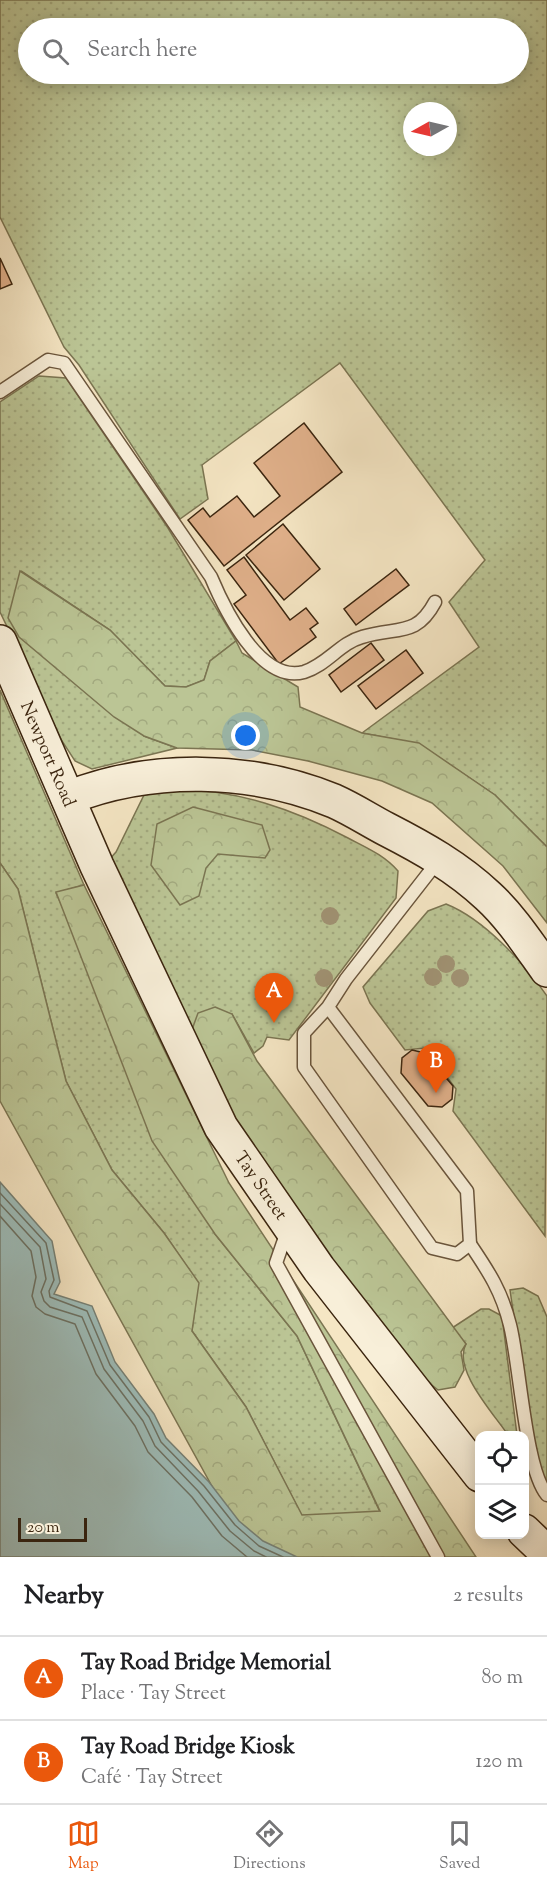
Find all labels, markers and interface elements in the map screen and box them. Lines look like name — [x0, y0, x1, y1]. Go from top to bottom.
search box — [18, 18, 529, 84]
icon: search — [39, 35, 72, 68]
text: Search here — [87, 35, 197, 67]
north arrow — [403, 102, 457, 156]
street label: Newport Road — [12, 698, 81, 812]
your location — [231, 721, 260, 750]
pin: A — [254, 974, 294, 1023]
pin: B — [416, 1044, 456, 1093]
street label: Tay Street — [227, 1147, 293, 1226]
map controls — [475, 1431, 529, 1539]
button: locate — [475, 1431, 529, 1485]
button: layers — [475, 1485, 529, 1539]
scale bar — [18, 1515, 87, 1542]
text: 20 m — [27, 1517, 60, 1540]
text: Nearby — [24, 1578, 104, 1615]
text: 2 results — [453, 1582, 523, 1611]
text: Tay Road Bridge Memorial — [81, 1648, 331, 1680]
text: A — [35, 1664, 52, 1693]
text: 80 m — [482, 1664, 523, 1693]
text: Place · Tay Street — [81, 1680, 226, 1709]
text: Tay Road Bridge Kiosk — [81, 1732, 295, 1764]
text: B — [37, 1748, 50, 1777]
text: 120 m — [475, 1748, 523, 1777]
text: Café · Tay Street — [81, 1764, 223, 1793]
tab: Map — [67, 1817, 100, 1876]
tab: Directions — [233, 1817, 306, 1876]
tab: Saved — [439, 1817, 480, 1876]

